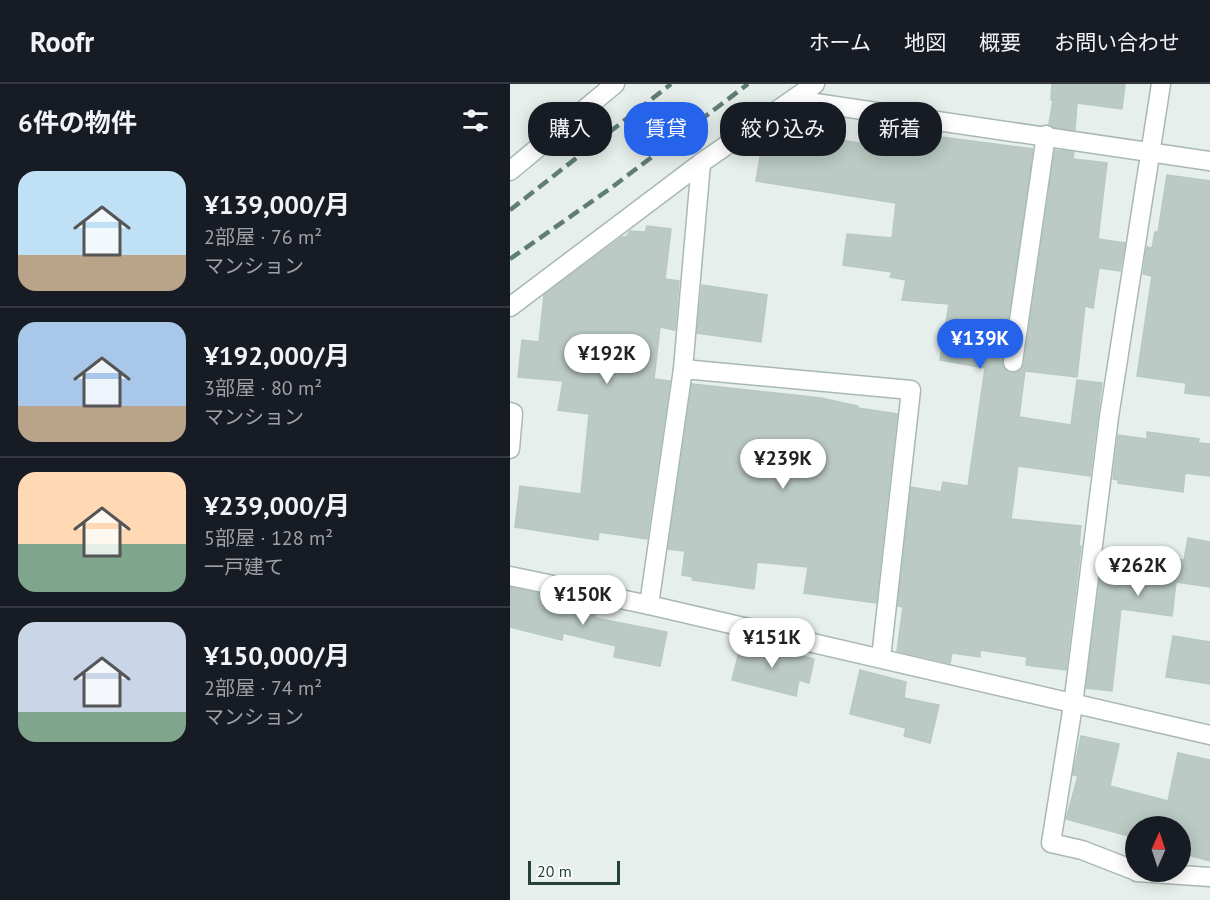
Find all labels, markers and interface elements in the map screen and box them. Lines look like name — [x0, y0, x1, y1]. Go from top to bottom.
text: Roofr — [30, 23, 94, 60]
text: ホーム — [809, 29, 871, 56]
text: 地図 — [904, 29, 946, 56]
text: 概要 — [979, 29, 1021, 56]
text: お問い合わせ — [1054, 29, 1180, 56]
chip: 購入 — [528, 102, 612, 156]
chip: 賃貸 — [624, 102, 708, 156]
chip: 絞り込み — [720, 102, 846, 156]
chip: 新着 — [858, 102, 942, 156]
icon: filters — [459, 104, 492, 137]
text: 6件の物件 — [18, 106, 137, 139]
text: ¥139,000/月 — [204, 188, 350, 221]
icon: home — [66, 195, 138, 267]
text: 2部屋 · 76 m² — [204, 224, 322, 250]
text: マンション — [204, 253, 304, 279]
pin: ¥139K — [938, 319, 1022, 370]
text: ¥139K — [951, 325, 1009, 351]
pin: ¥192K — [565, 334, 649, 385]
text: ¥192,000/月 — [204, 339, 350, 372]
text: ¥192K — [578, 340, 636, 366]
icon: home — [66, 346, 138, 418]
text: 3部屋 · 80 m² — [204, 375, 322, 401]
text: マンション — [204, 404, 304, 430]
pin: ¥239K — [741, 439, 825, 490]
text: ¥239K — [754, 445, 812, 471]
text: ¥239,000/月 — [204, 489, 350, 522]
icon: home — [66, 496, 138, 568]
text: 5部屋 · 128 m² — [204, 525, 333, 551]
pin: ¥262K — [1096, 546, 1180, 597]
text: ¥262K — [1109, 552, 1167, 578]
text: 一戸建て — [204, 554, 284, 580]
pin: ¥150K — [541, 575, 625, 626]
text: ¥150K — [554, 581, 612, 607]
pin: ¥151K — [730, 618, 814, 669]
text: ¥151K — [743, 624, 801, 650]
text: ¥150,000/月 — [204, 639, 350, 672]
icon: home — [66, 646, 138, 718]
text: 2部屋 · 74 m² — [204, 675, 322, 701]
text: マンション — [204, 704, 304, 730]
north arrow — [1125, 816, 1191, 882]
map controls — [1125, 816, 1191, 882]
scale bar — [528, 858, 620, 886]
text: 20 m — [537, 861, 572, 881]

